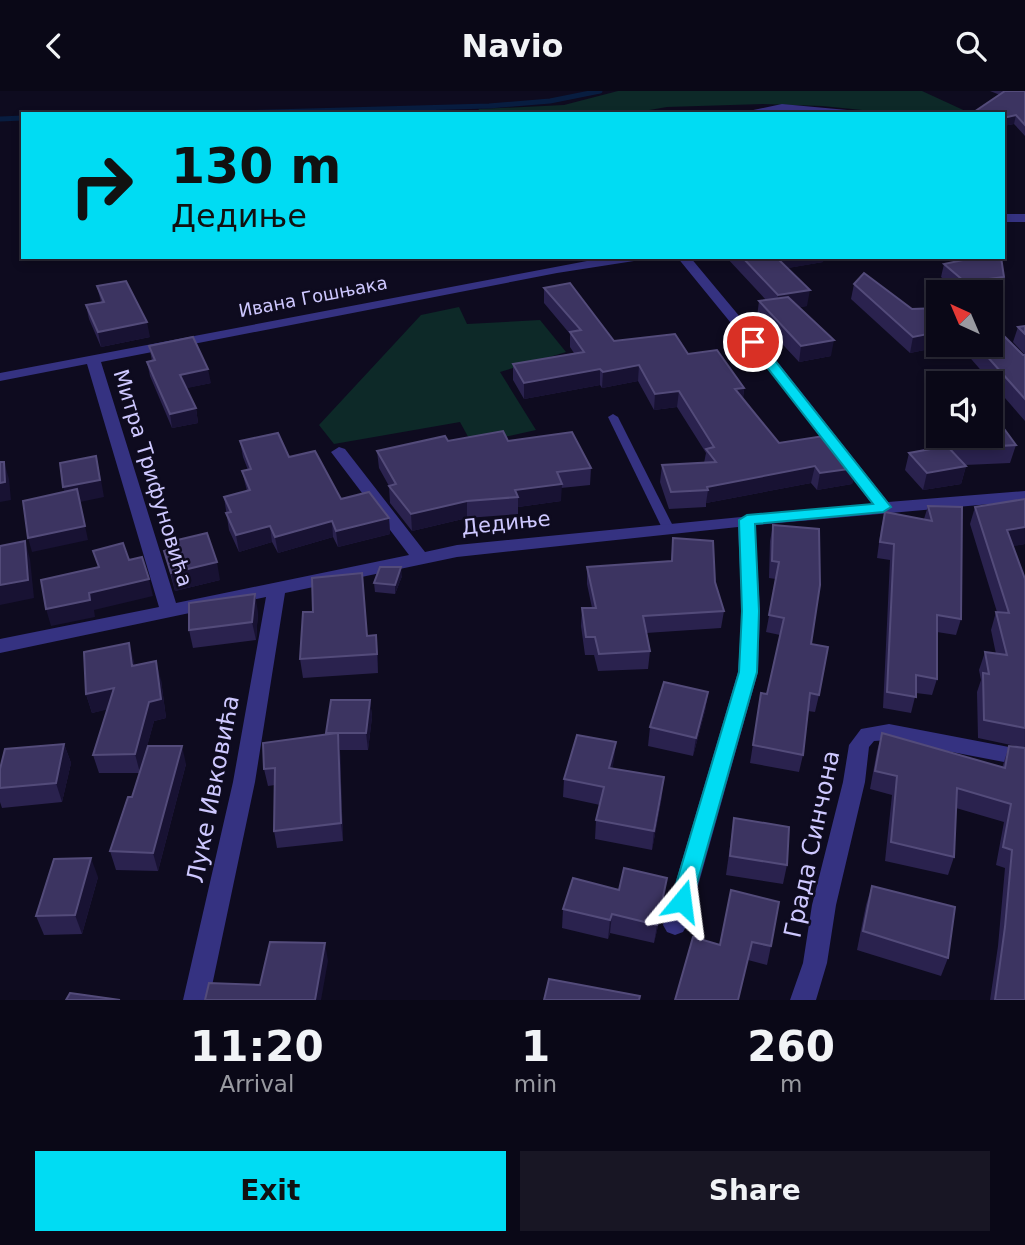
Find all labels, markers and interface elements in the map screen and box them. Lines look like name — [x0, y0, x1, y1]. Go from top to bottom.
icon: back — [35, 27, 73, 65]
text: Navio — [461, 27, 564, 65]
icon: search — [952, 27, 990, 65]
text: 130 m — [171, 138, 341, 195]
icon: right — [56, 140, 147, 231]
text: Дедиње — [171, 197, 307, 235]
street label: Ивана Гошњака — [237, 272, 389, 321]
north arrow — [926, 280, 1003, 357]
map controls — [926, 280, 1003, 448]
pin — [723, 312, 783, 372]
icon: arrive — [734, 323, 772, 361]
street label: Митра Трифуновића — [108, 366, 198, 590]
button: sound — [926, 371, 1003, 448]
street label: Дедиње — [460, 506, 552, 540]
street label: Луке Ивковића — [181, 693, 245, 885]
street label: Града Синчона — [778, 748, 846, 940]
position arrow — [645, 864, 719, 938]
text: 11:20 — [190, 1022, 324, 1071]
text: 1 — [521, 1022, 550, 1071]
text: 260 — [747, 1022, 835, 1071]
text: Arrival — [220, 1071, 294, 1097]
text: min — [514, 1071, 557, 1097]
text: m — [780, 1071, 802, 1097]
button: Exit — [35, 1151, 506, 1231]
button: Share — [520, 1151, 990, 1231]

